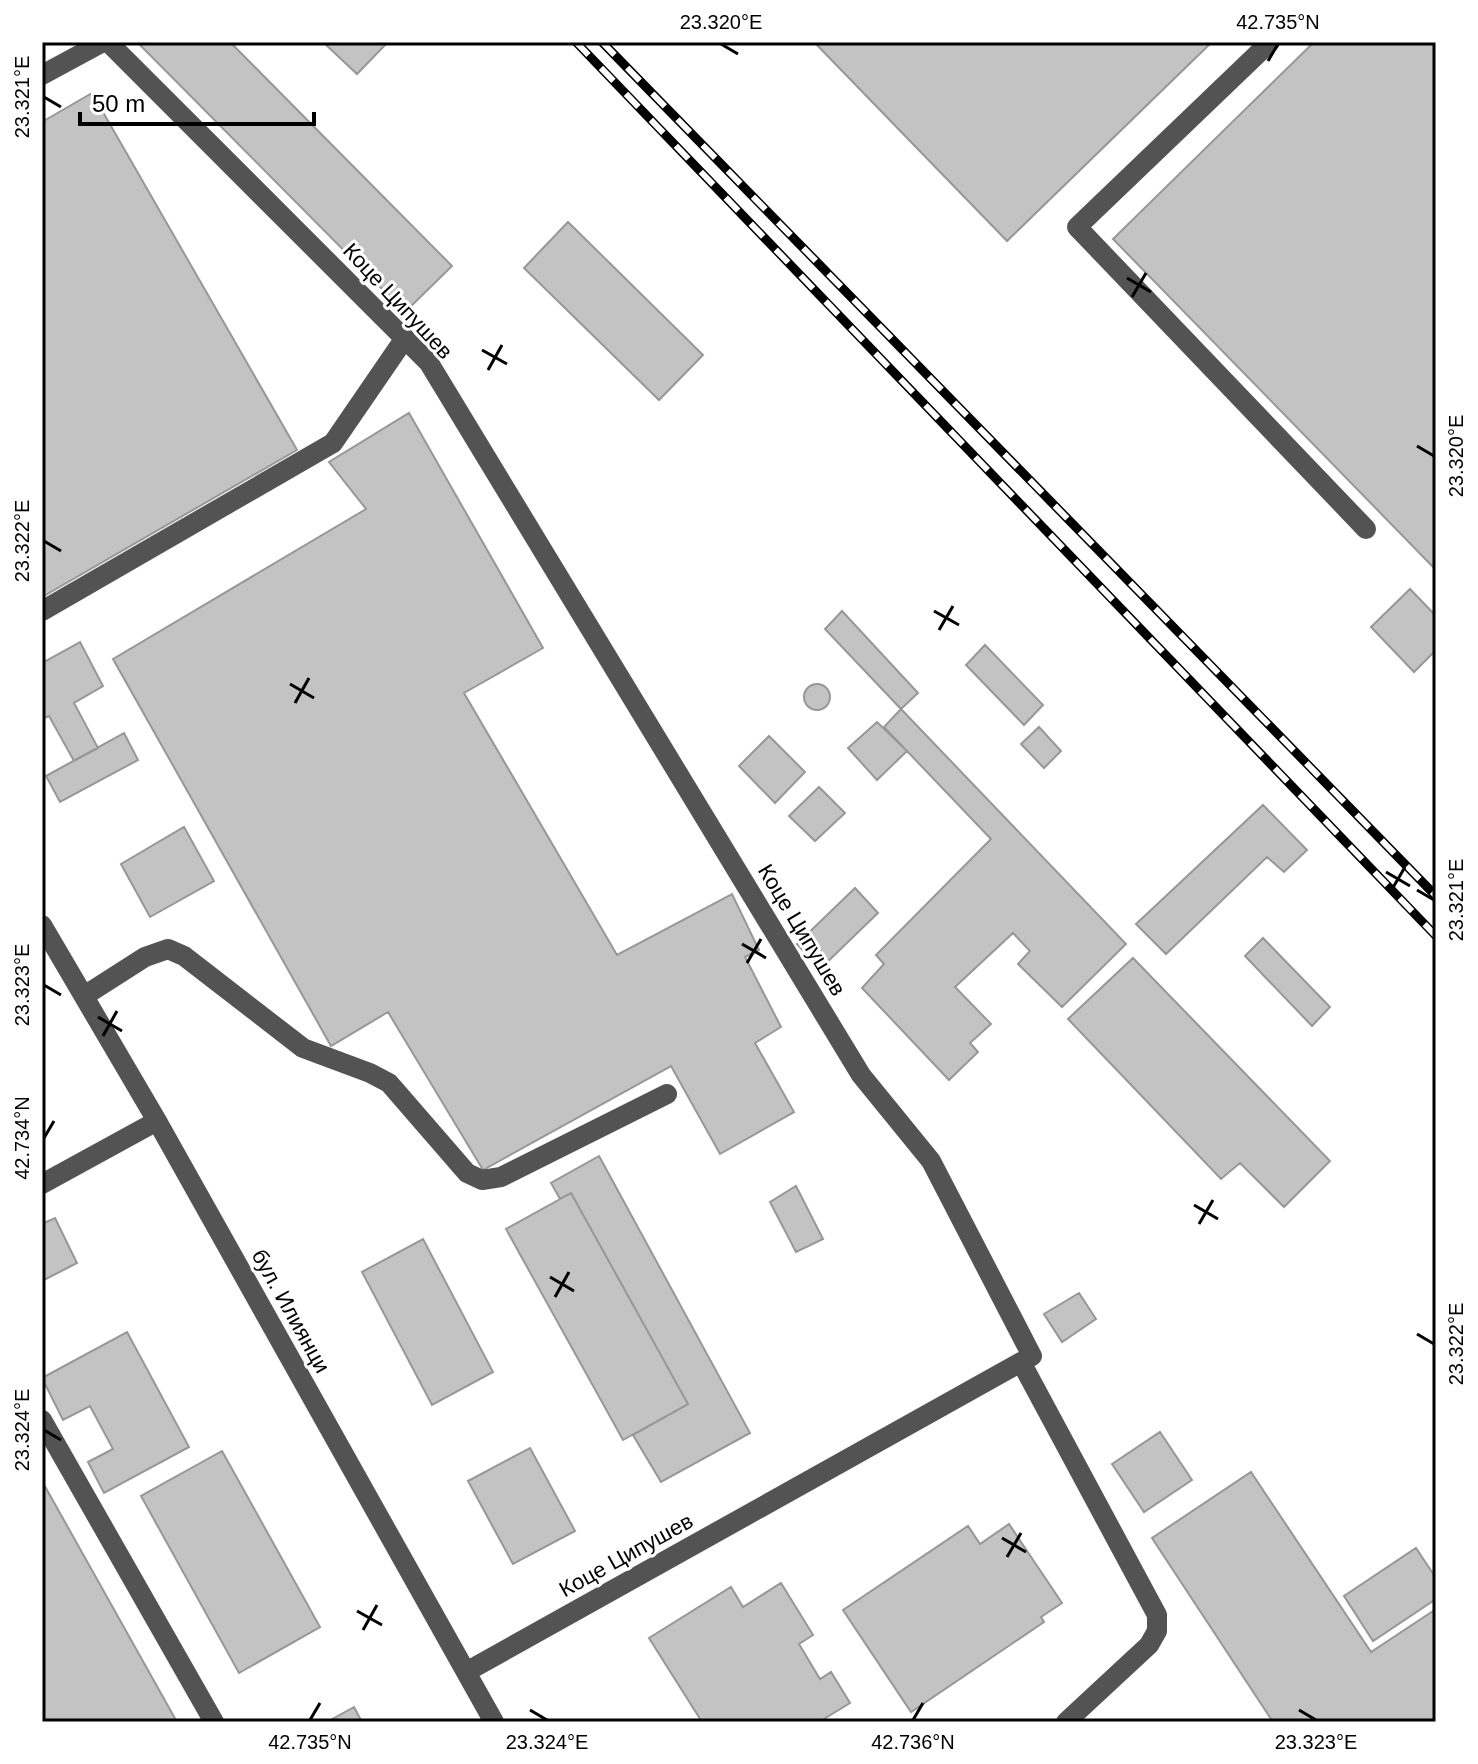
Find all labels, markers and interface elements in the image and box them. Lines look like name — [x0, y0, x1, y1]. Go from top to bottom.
text: 23.320°E — [680, 11, 762, 33]
text: 42.735°N — [1236, 11, 1320, 33]
text: 23.321°E — [11, 56, 33, 138]
scale bar — [80, 76, 314, 126]
text: 50 m — [92, 90, 145, 117]
street label: Коце Ципушев — [338, 238, 458, 364]
text: 23.320°E — [1445, 415, 1467, 497]
text: 23.322°E — [11, 500, 33, 582]
text: 23.321°E — [1445, 859, 1467, 941]
street label: Коце Ципушев — [753, 860, 851, 1000]
text: 23.323°E — [11, 944, 33, 1026]
text: 42.734°N — [11, 1096, 33, 1180]
street label: бул. Илиянци — [247, 1245, 335, 1377]
text: 23.322°E — [1445, 1303, 1467, 1385]
text: 23.324°E — [11, 1389, 33, 1471]
street label: Коце Ципушев — [555, 1508, 697, 1602]
text: 42.735°N — [268, 1731, 352, 1753]
text: 23.324°E — [506, 1731, 588, 1753]
text: 42.736°N — [871, 1731, 955, 1753]
text: 23.323°E — [1275, 1731, 1357, 1753]

